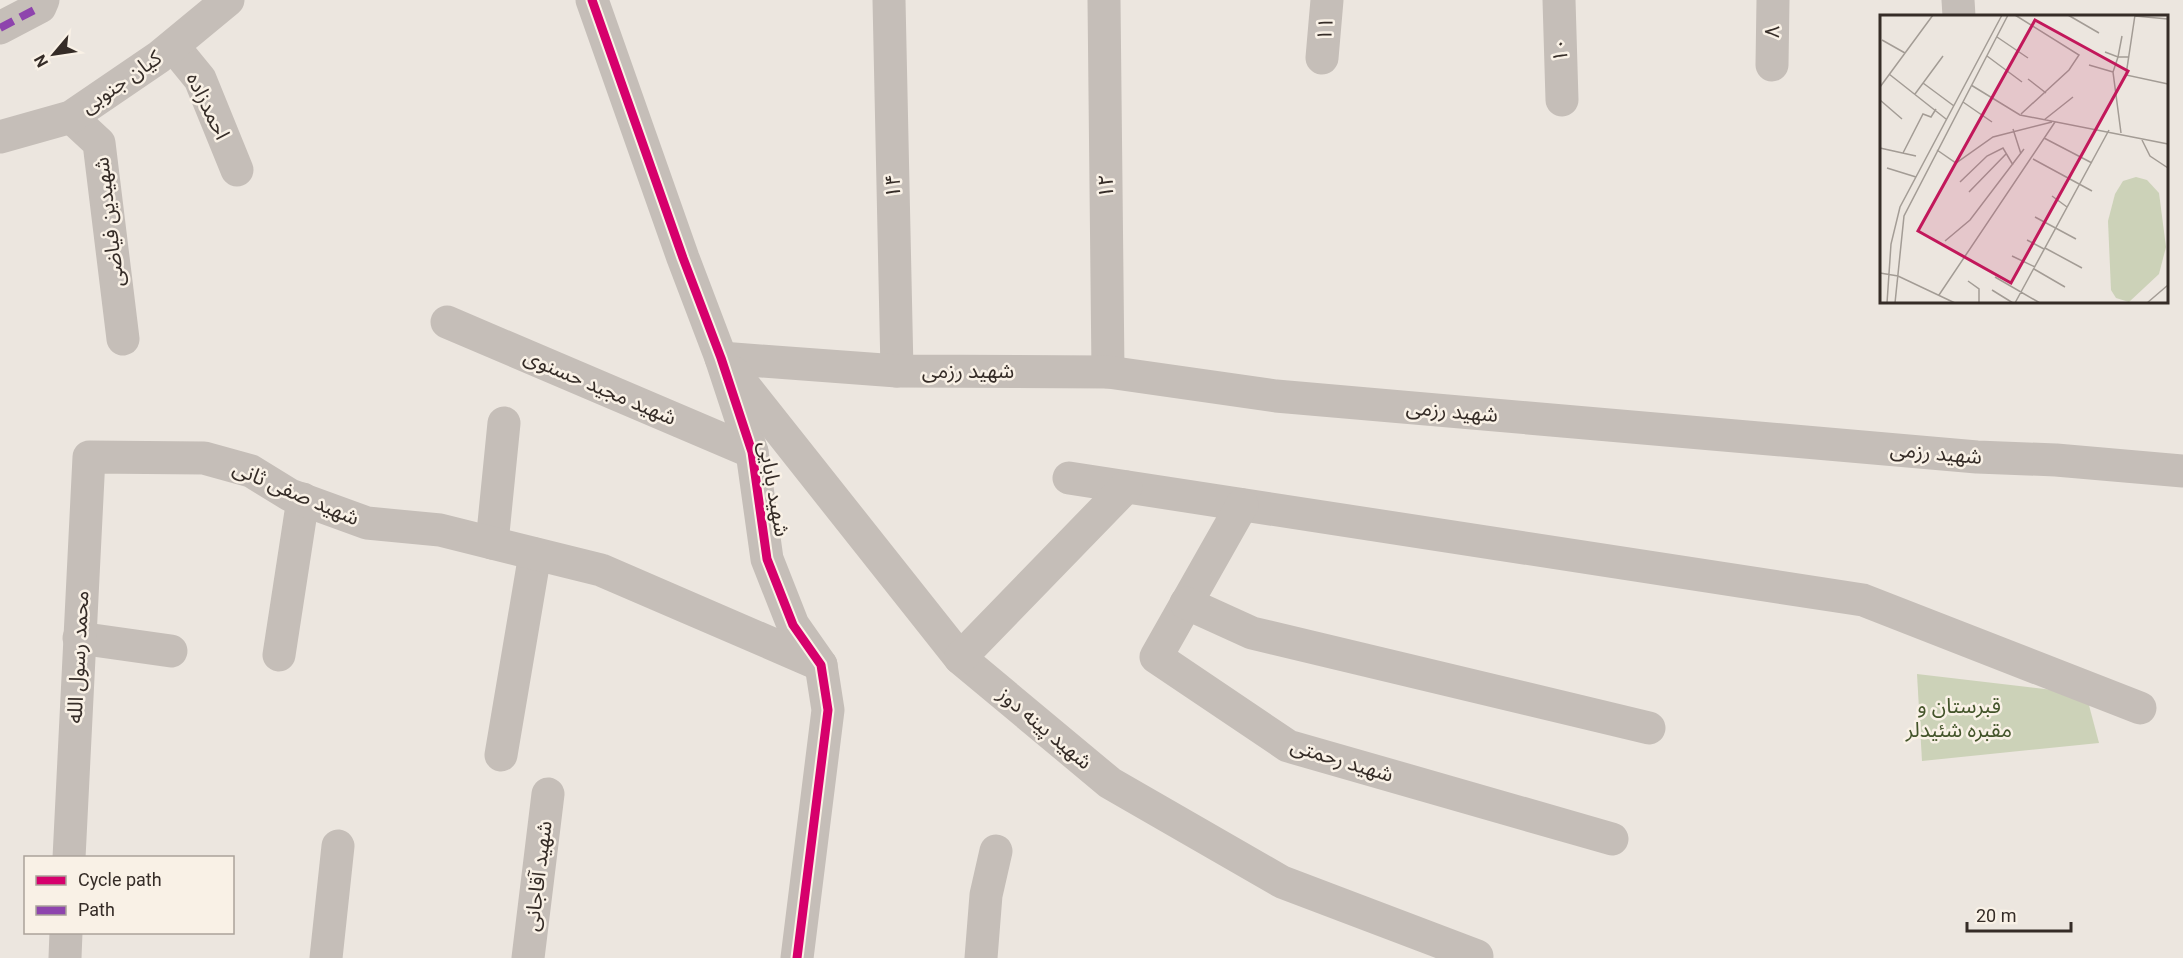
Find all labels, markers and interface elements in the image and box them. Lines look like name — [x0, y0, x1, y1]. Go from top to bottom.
inset map — [1880, 15, 2168, 303]
street label: ۱۱ — [1312, 16, 1338, 42]
north arrow — [24, 24, 84, 84]
street label: ۸ — [1760, 26, 1784, 38]
street label: ۱۰ — [1548, 38, 1572, 62]
street label: کیان جنوبی — [76, 45, 166, 118]
text: N — [30, 51, 52, 71]
street label: احمدزاده — [182, 69, 234, 143]
street label: شهیدین فیاضی — [89, 156, 129, 288]
street label: ۱۴ — [881, 174, 905, 198]
street label: ۱۲ — [1094, 174, 1118, 198]
street label: شهید مجید حسنوی — [520, 344, 680, 430]
street label: شهید رزمی — [922, 359, 1014, 383]
street label: شهید رزمی — [1405, 395, 1499, 427]
street label: شهید رزمی — [1889, 437, 1983, 469]
street label: شهید بابایی — [754, 439, 794, 539]
street label: شهید صفی ثانی — [229, 456, 363, 530]
street label: محمد رسول الله — [63, 590, 93, 724]
street label: شهید پینه دوز — [992, 681, 1097, 775]
park label: قبرستان و مقبره شئیدلر — [1905, 694, 2012, 742]
street label: شهید رحمتی — [1288, 733, 1396, 787]
street label: شهید آقاجانی — [519, 819, 557, 933]
legend — [24, 856, 234, 934]
text: Cycle path — [78, 869, 162, 890]
scale bar — [1967, 895, 2070, 933]
text: Path — [78, 899, 115, 920]
text: 20 m — [1976, 905, 2016, 926]

